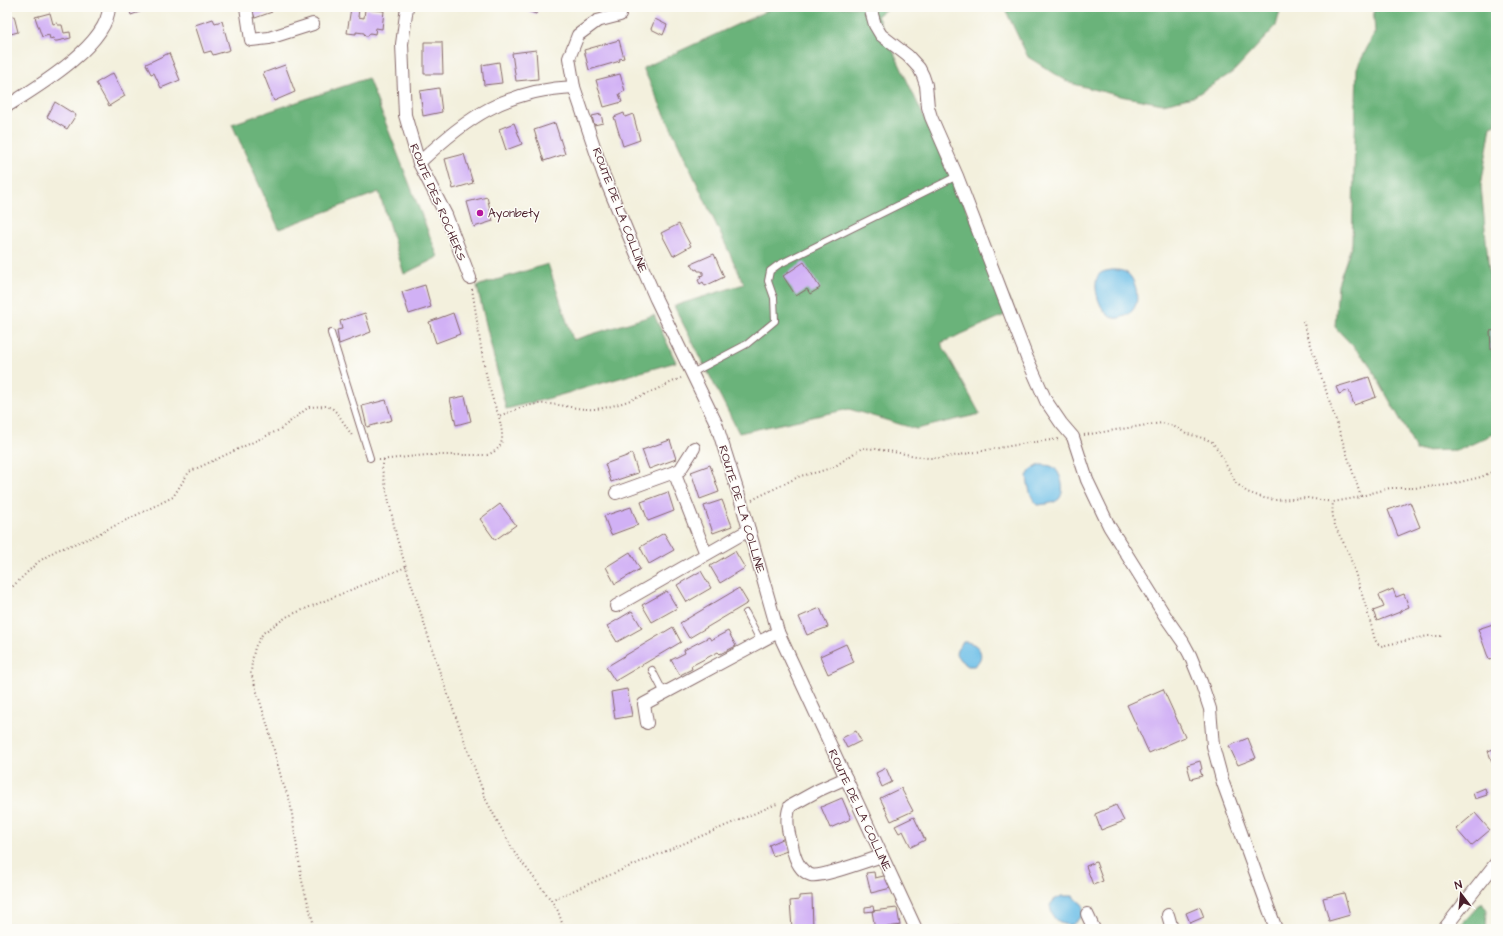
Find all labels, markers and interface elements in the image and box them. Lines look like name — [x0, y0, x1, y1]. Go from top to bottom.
street label: ROUTE DES ROCHERS — [405, 141, 470, 264]
street label: ROUTE DE LA COLLINE — [588, 145, 651, 275]
place label: Ayonbety — [488, 205, 540, 223]
marker: Ayonbety — [475, 208, 485, 218]
street label: ROUTE DE LA COLLINE — [714, 443, 769, 575]
street label: ROUTE DE LA COLLINE — [824, 746, 895, 874]
north arrow — [1441, 874, 1481, 914]
text: N — [1453, 877, 1464, 893]

